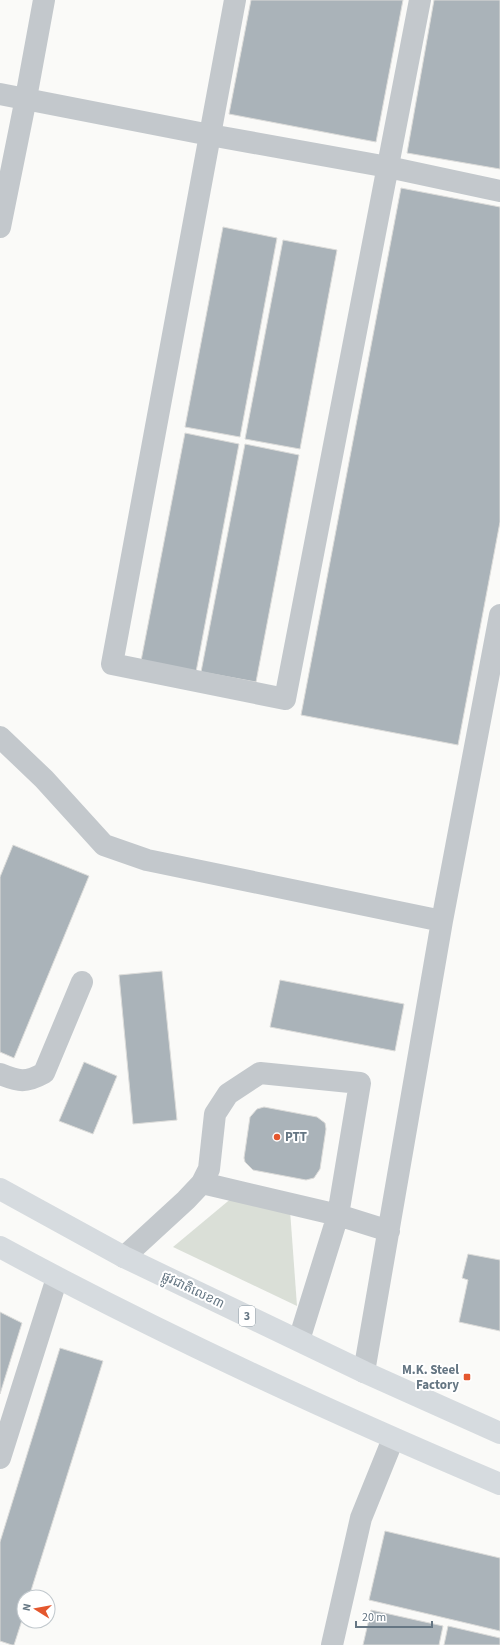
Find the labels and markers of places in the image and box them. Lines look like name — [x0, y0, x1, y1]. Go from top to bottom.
place label: PTT — [285, 1128, 307, 1146]
marker: PTT — [272, 1132, 282, 1142]
place label: M.K. Steel Factory — [402, 1361, 459, 1394]
marker: M.K. Steel Factory — [462, 1372, 472, 1382]

